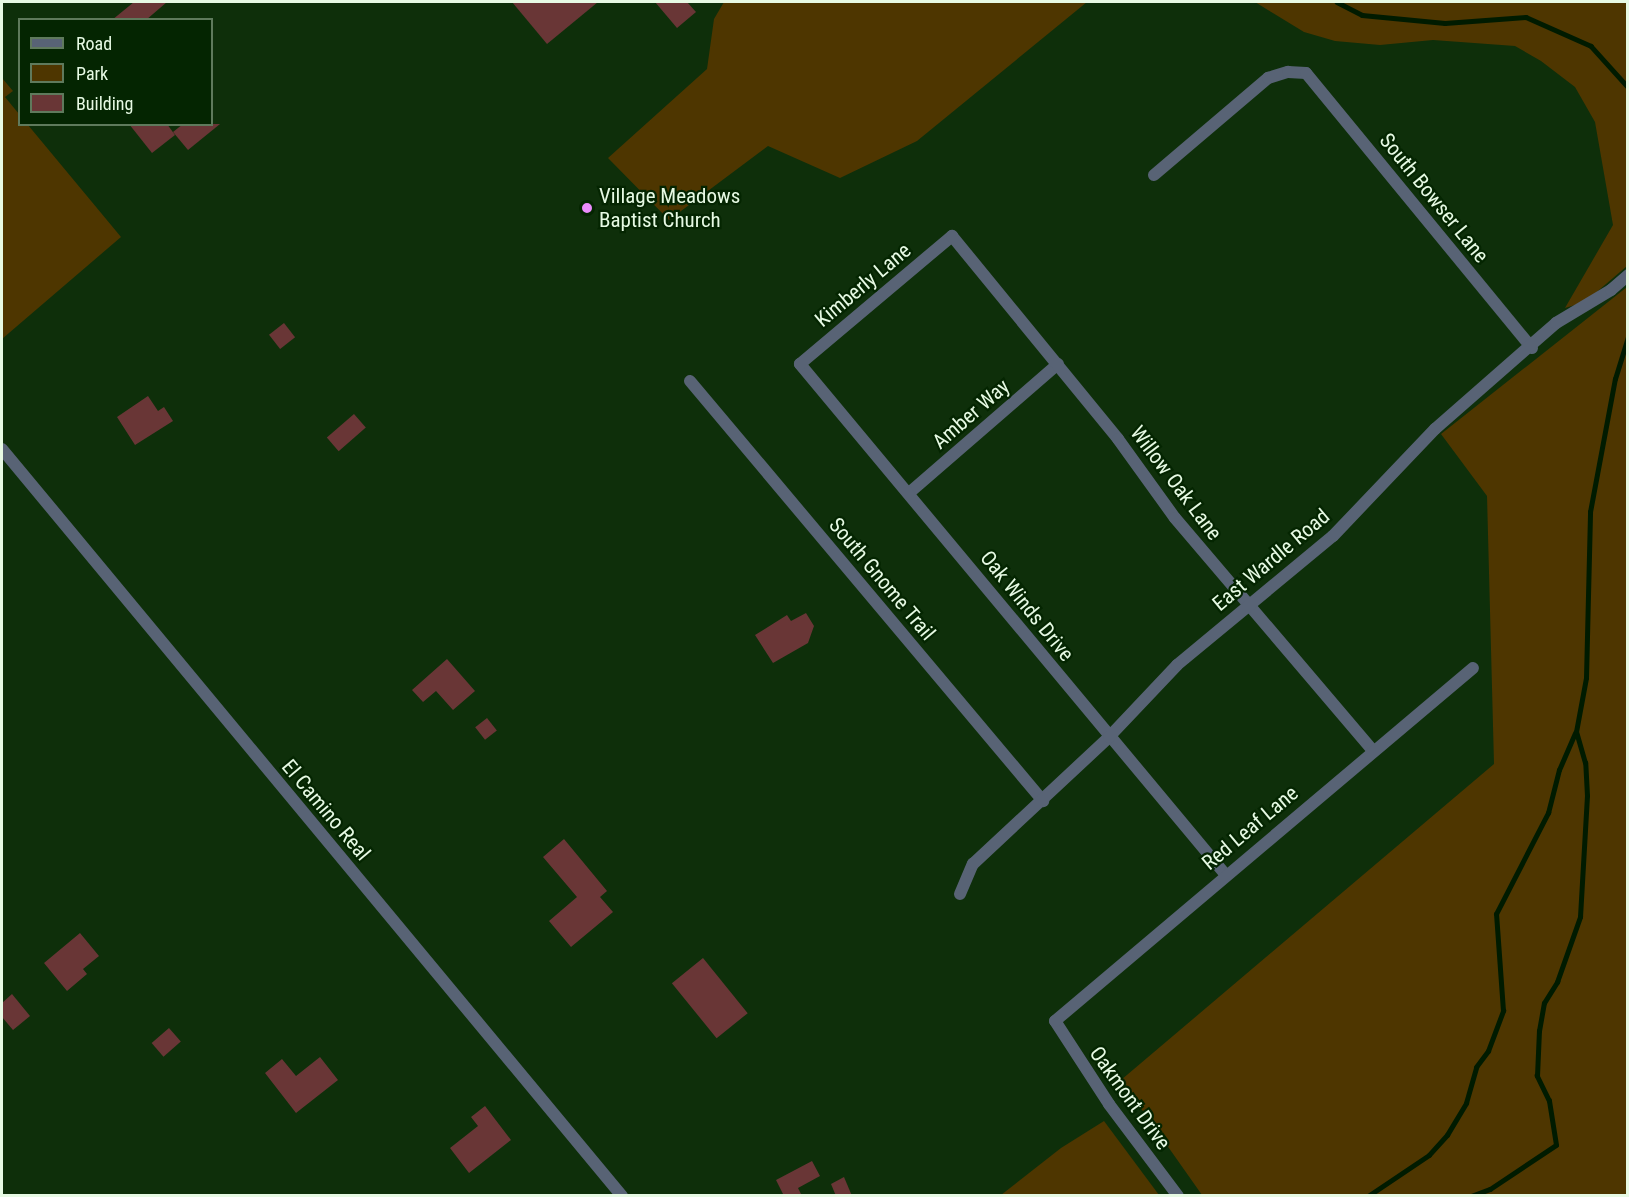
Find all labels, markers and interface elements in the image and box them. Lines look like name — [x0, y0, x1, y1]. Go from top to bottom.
legend — [18, 18, 213, 126]
text: Road — [76, 33, 112, 54]
text: Park — [76, 63, 108, 84]
text: Building — [76, 93, 133, 114]
street label: South Bowser Lane — [1374, 128, 1494, 268]
place label: Village Meadows Baptist Church — [599, 183, 740, 233]
marker: Village Meadows Baptist Church — [580, 201, 594, 215]
street label: Kimberly Lane — [810, 238, 916, 332]
street label: Amber Way — [927, 374, 1015, 454]
street label: Willow Oak Lane — [1125, 421, 1227, 545]
street label: East Wardle Road — [1207, 504, 1335, 616]
street label: South Gnome Trail — [823, 513, 941, 645]
street label: Oak Winds Drive — [975, 546, 1079, 666]
street label: El Camino Real — [276, 754, 376, 866]
street label: Red Leaf Lane — [1197, 781, 1303, 875]
street label: Oakmont Drive — [1084, 1041, 1176, 1155]

